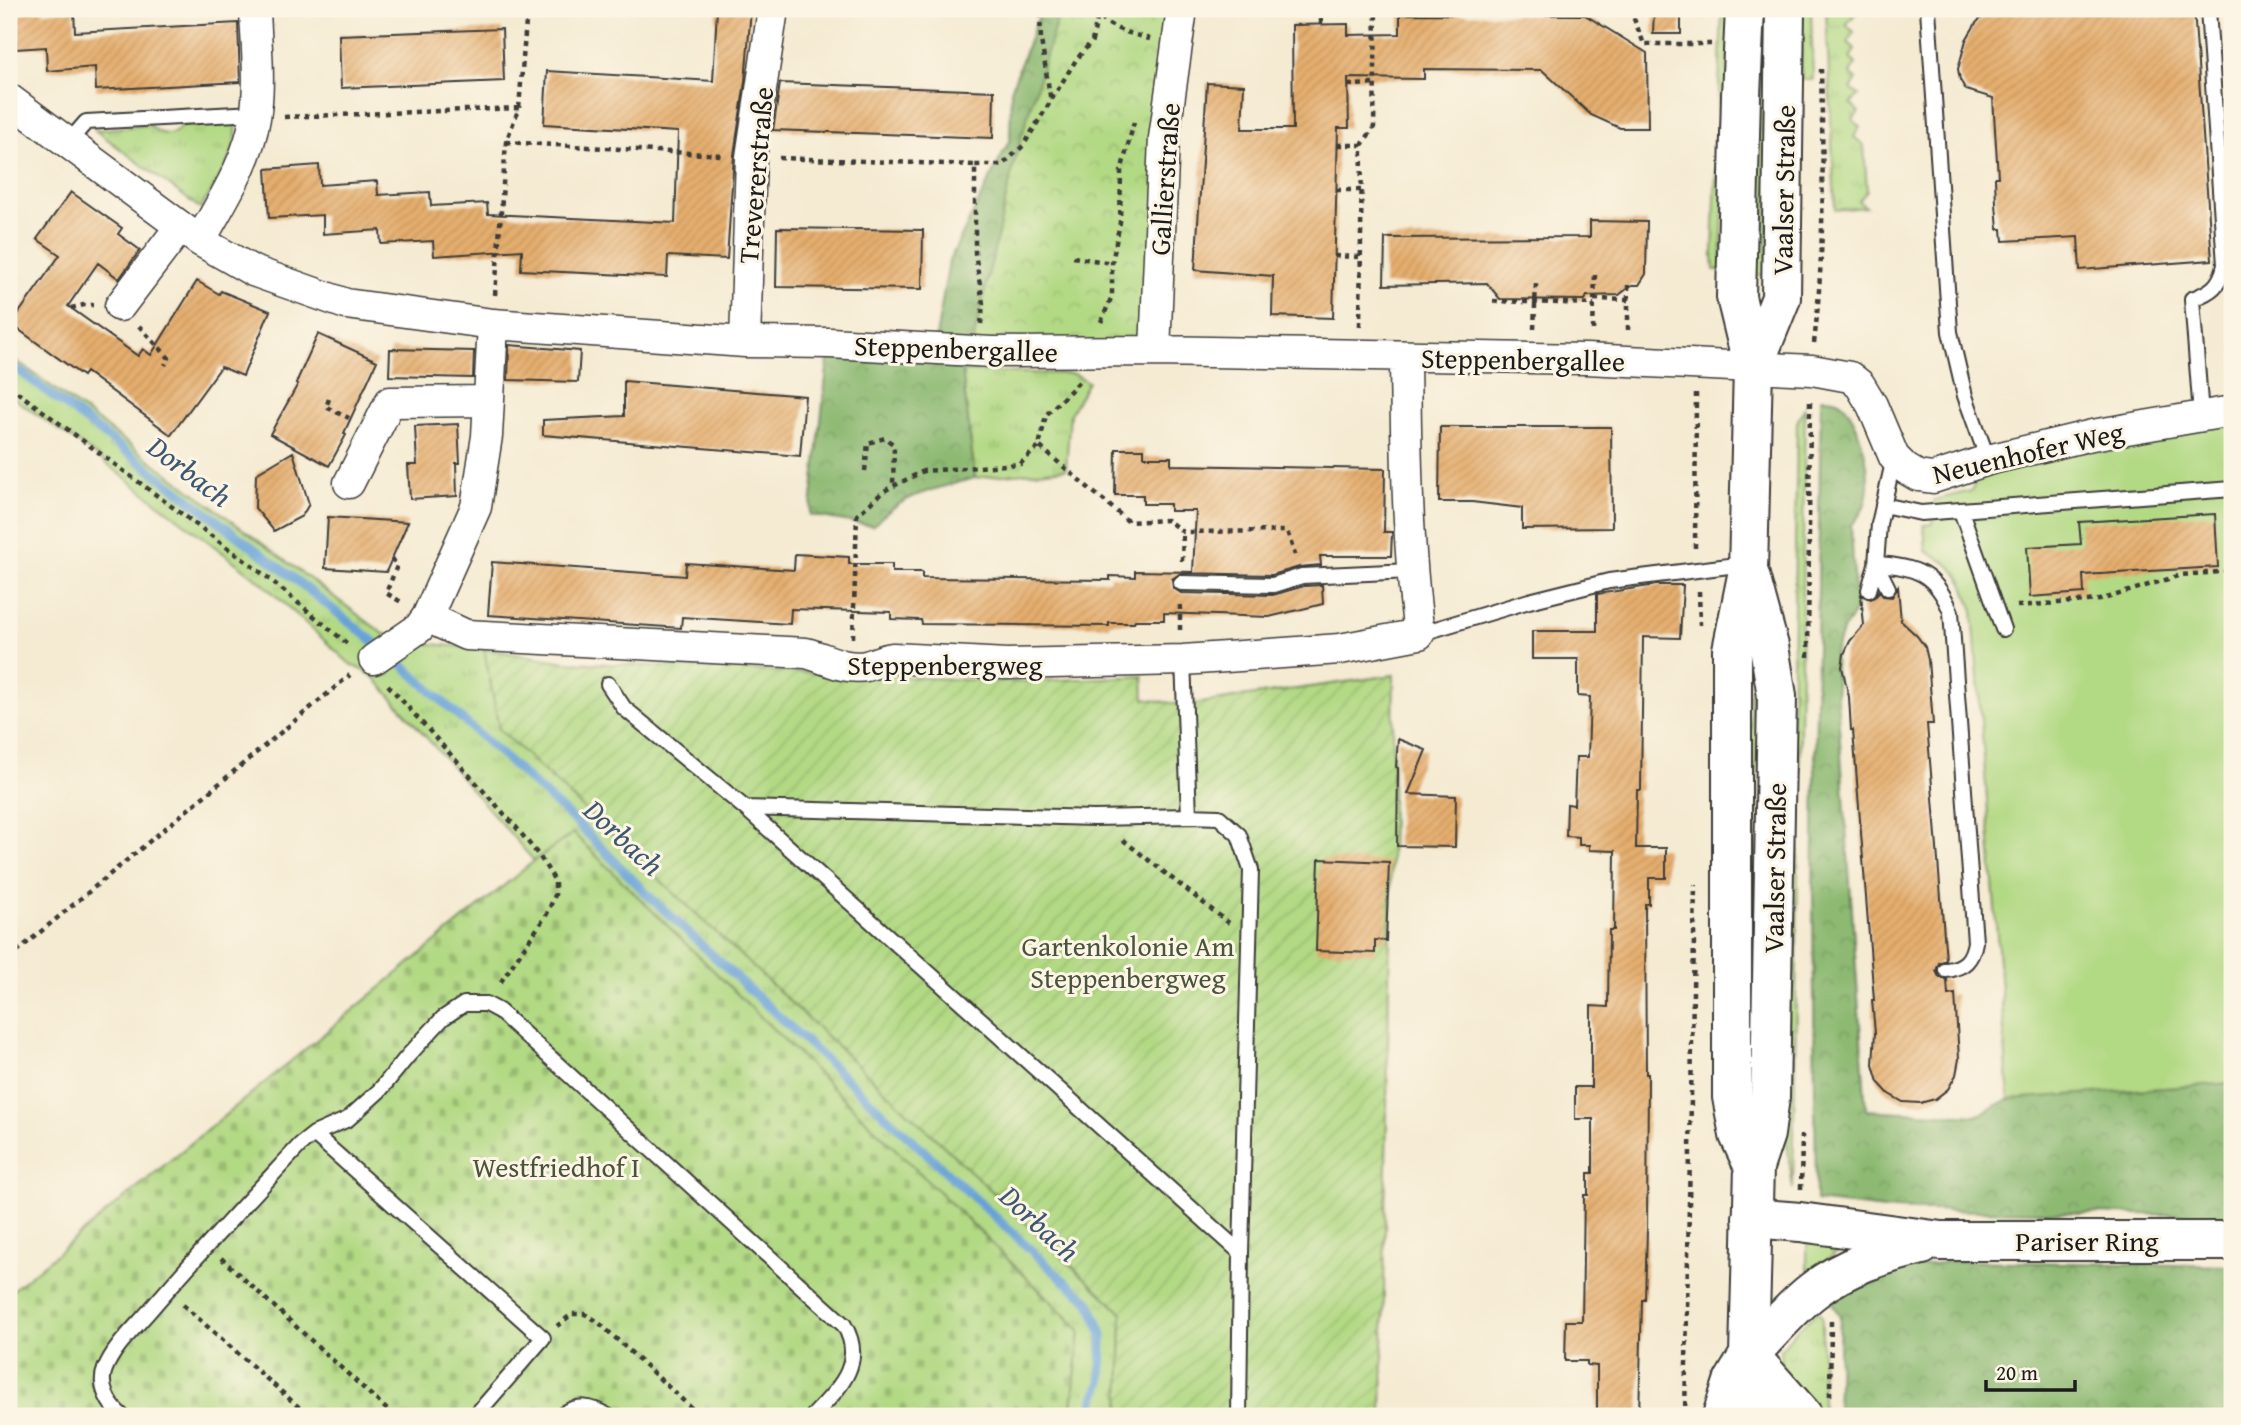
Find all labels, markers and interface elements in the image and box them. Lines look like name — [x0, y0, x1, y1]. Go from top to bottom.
street label: Trevererstraße — [727, 85, 783, 265]
street label: Gallierstraße — [1138, 101, 1190, 257]
street label: Vaalser Straße — [1761, 104, 1805, 276]
street label: Steppenbergallee — [853, 324, 1059, 372]
street label: Steppenbergallee — [1421, 337, 1625, 381]
street label: Neuenhofer Weg — [1928, 410, 2128, 494]
water label: Dorbach — [138, 424, 241, 517]
street label: Steppenbergweg — [847, 644, 1043, 685]
street label: Vaalser Straße — [1752, 782, 1796, 954]
water label: Dorbach — [573, 788, 674, 886]
park label: Gartenkolonie Am Steppenbergweg — [1022, 925, 1235, 998]
park label: Westfriedhof I — [472, 1146, 640, 1187]
water label: Dorbach — [989, 1174, 1090, 1272]
street label: Pariser Ring — [2015, 1220, 2159, 1261]
scale bar — [1986, 1348, 2075, 1392]
text: 20 m — [1996, 1357, 2038, 1388]

